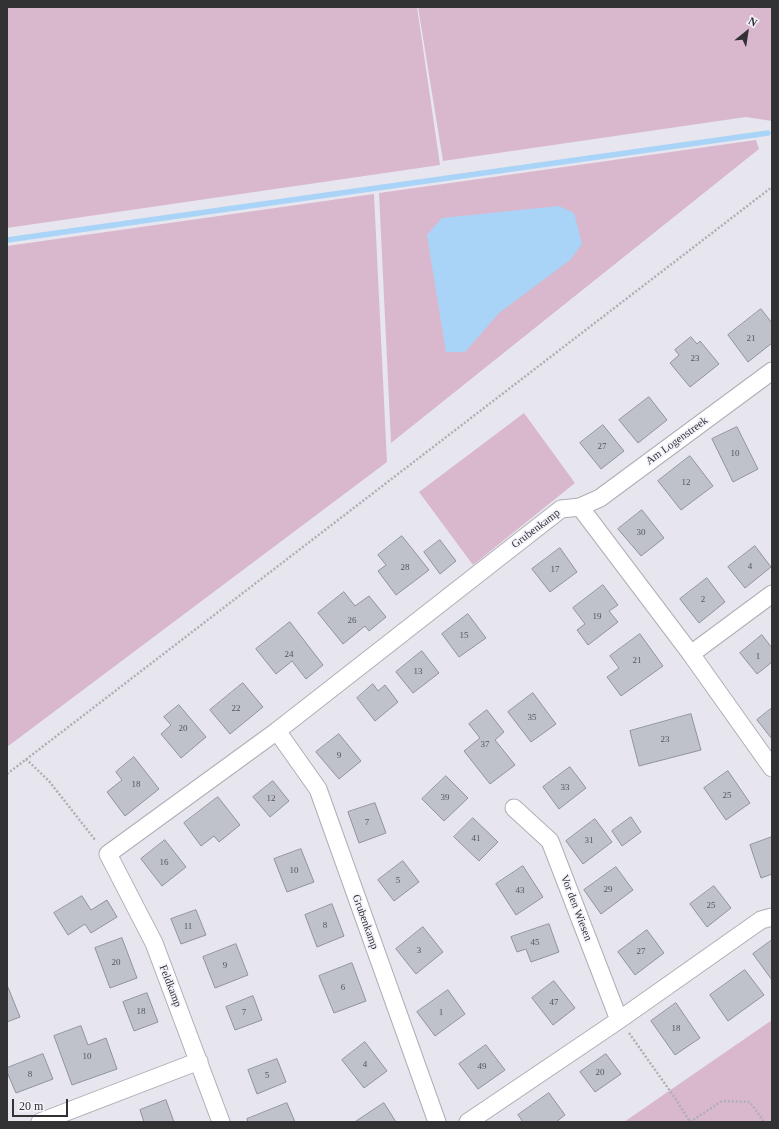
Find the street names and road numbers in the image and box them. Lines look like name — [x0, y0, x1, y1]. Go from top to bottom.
street label: Am Logenstreek — [643, 414, 711, 468]
street label: Grubenkamp — [509, 506, 563, 552]
street label: Vor den Wiesen — [557, 873, 595, 943]
street label: Grubenkamp — [349, 893, 381, 951]
street label: Feldkamp — [156, 963, 184, 1009]

